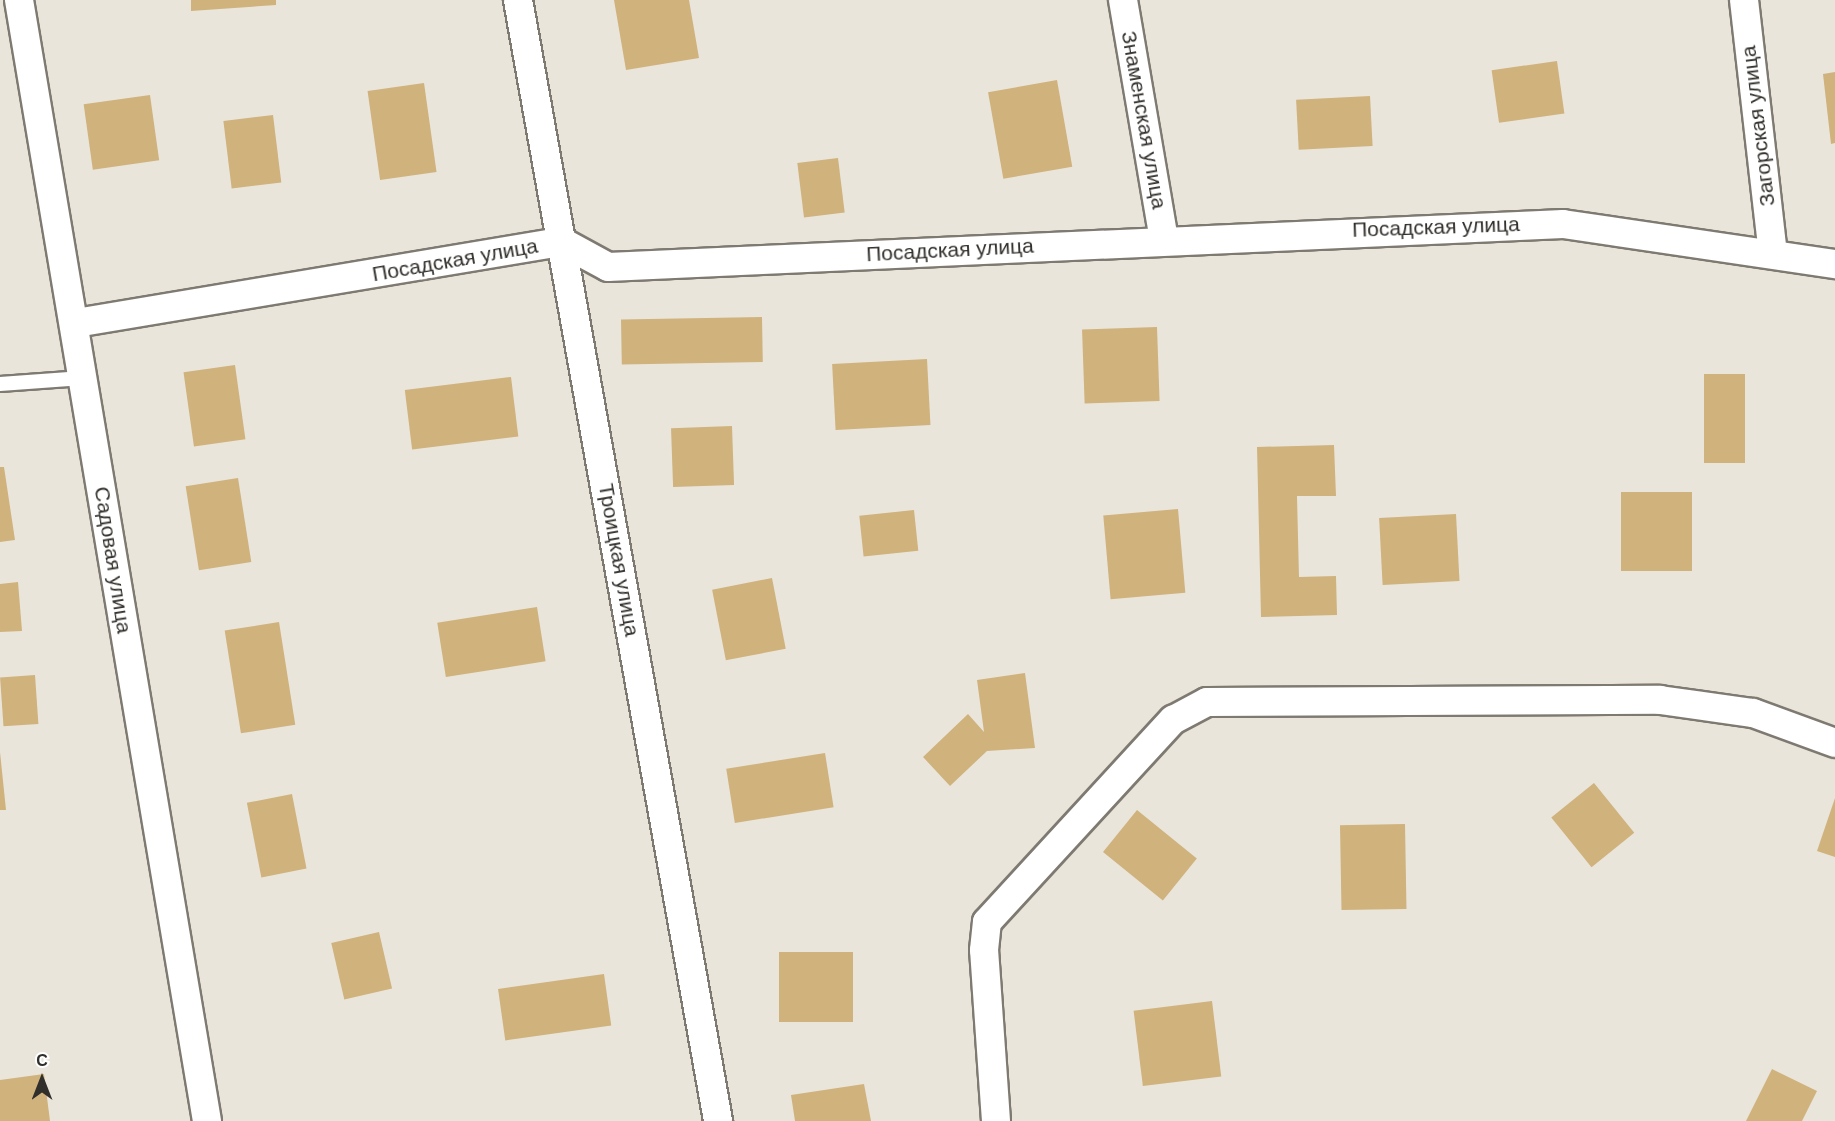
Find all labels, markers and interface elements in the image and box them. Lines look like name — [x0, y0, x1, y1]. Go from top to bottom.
street label: Знаменская улица — [1116, 29, 1172, 211]
street label: Загорская улица — [1736, 44, 1780, 208]
street label: Посадская улица — [1352, 211, 1520, 243]
street label: Посадская улица — [370, 233, 540, 287]
street label: Посадская улица — [866, 233, 1034, 267]
street label: Троицкая улица — [593, 482, 645, 638]
street label: Садовая улица — [89, 485, 137, 635]
north arrow — [12, 1049, 72, 1109]
text: С — [36, 1050, 48, 1071]

